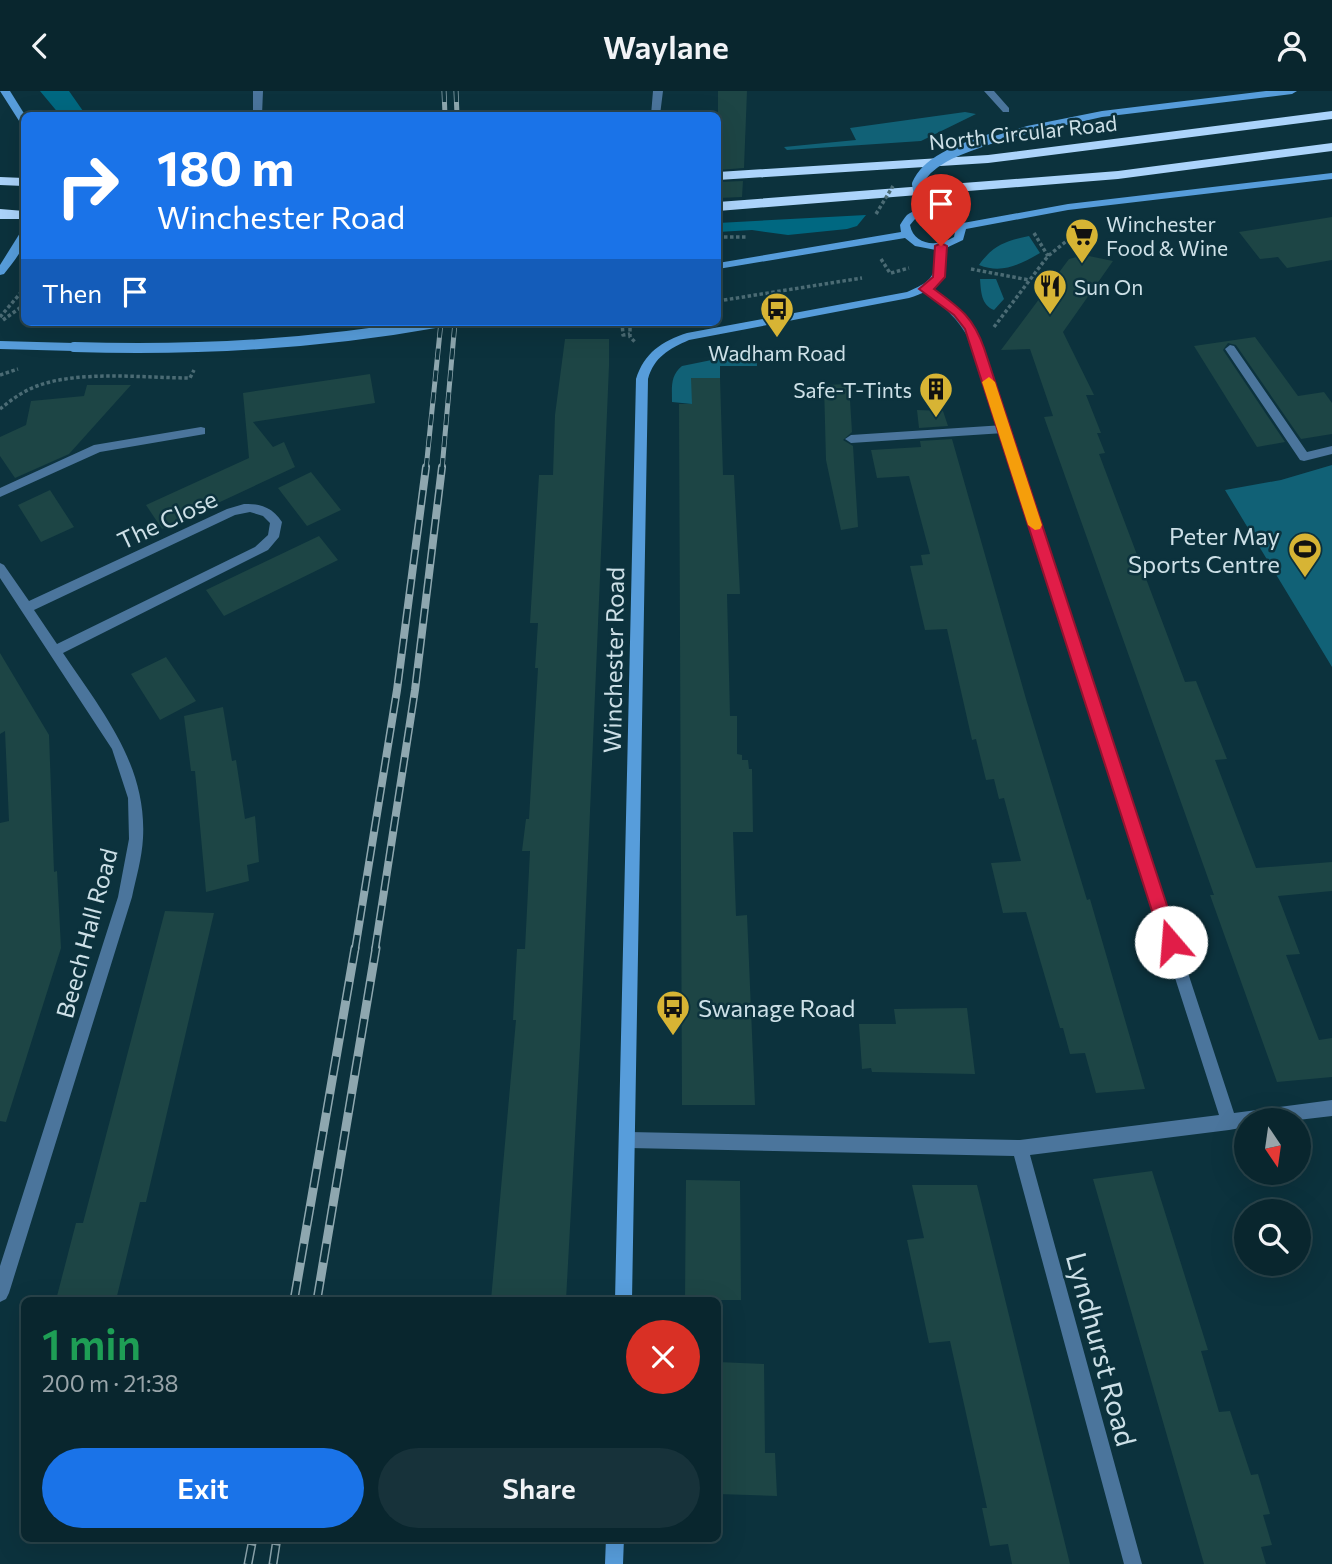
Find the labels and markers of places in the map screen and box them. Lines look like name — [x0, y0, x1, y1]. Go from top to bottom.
pin — [911, 174, 971, 246]
place label: Winchester Food & Wine — [1106, 211, 1228, 260]
supermarket icon: Winchester Food & Wine — [1063, 216, 1101, 265]
restaurant icon: Sun On — [1031, 267, 1069, 316]
place label: Sun On — [1074, 274, 1143, 299]
bus stop icon: Wadham Road — [758, 290, 796, 339]
place label: Wadham Road — [708, 340, 846, 365]
building icon: Safe-T-Tints — [917, 370, 955, 419]
place label: Safe-T-Tints — [793, 377, 912, 402]
place label: Peter May Sports Centre — [1128, 521, 1280, 578]
sports icon: Peter May Sports Centre — [1286, 530, 1324, 579]
bus stop icon: Swanage Road — [654, 988, 692, 1037]
place label: Swanage Road — [698, 993, 855, 1022]

